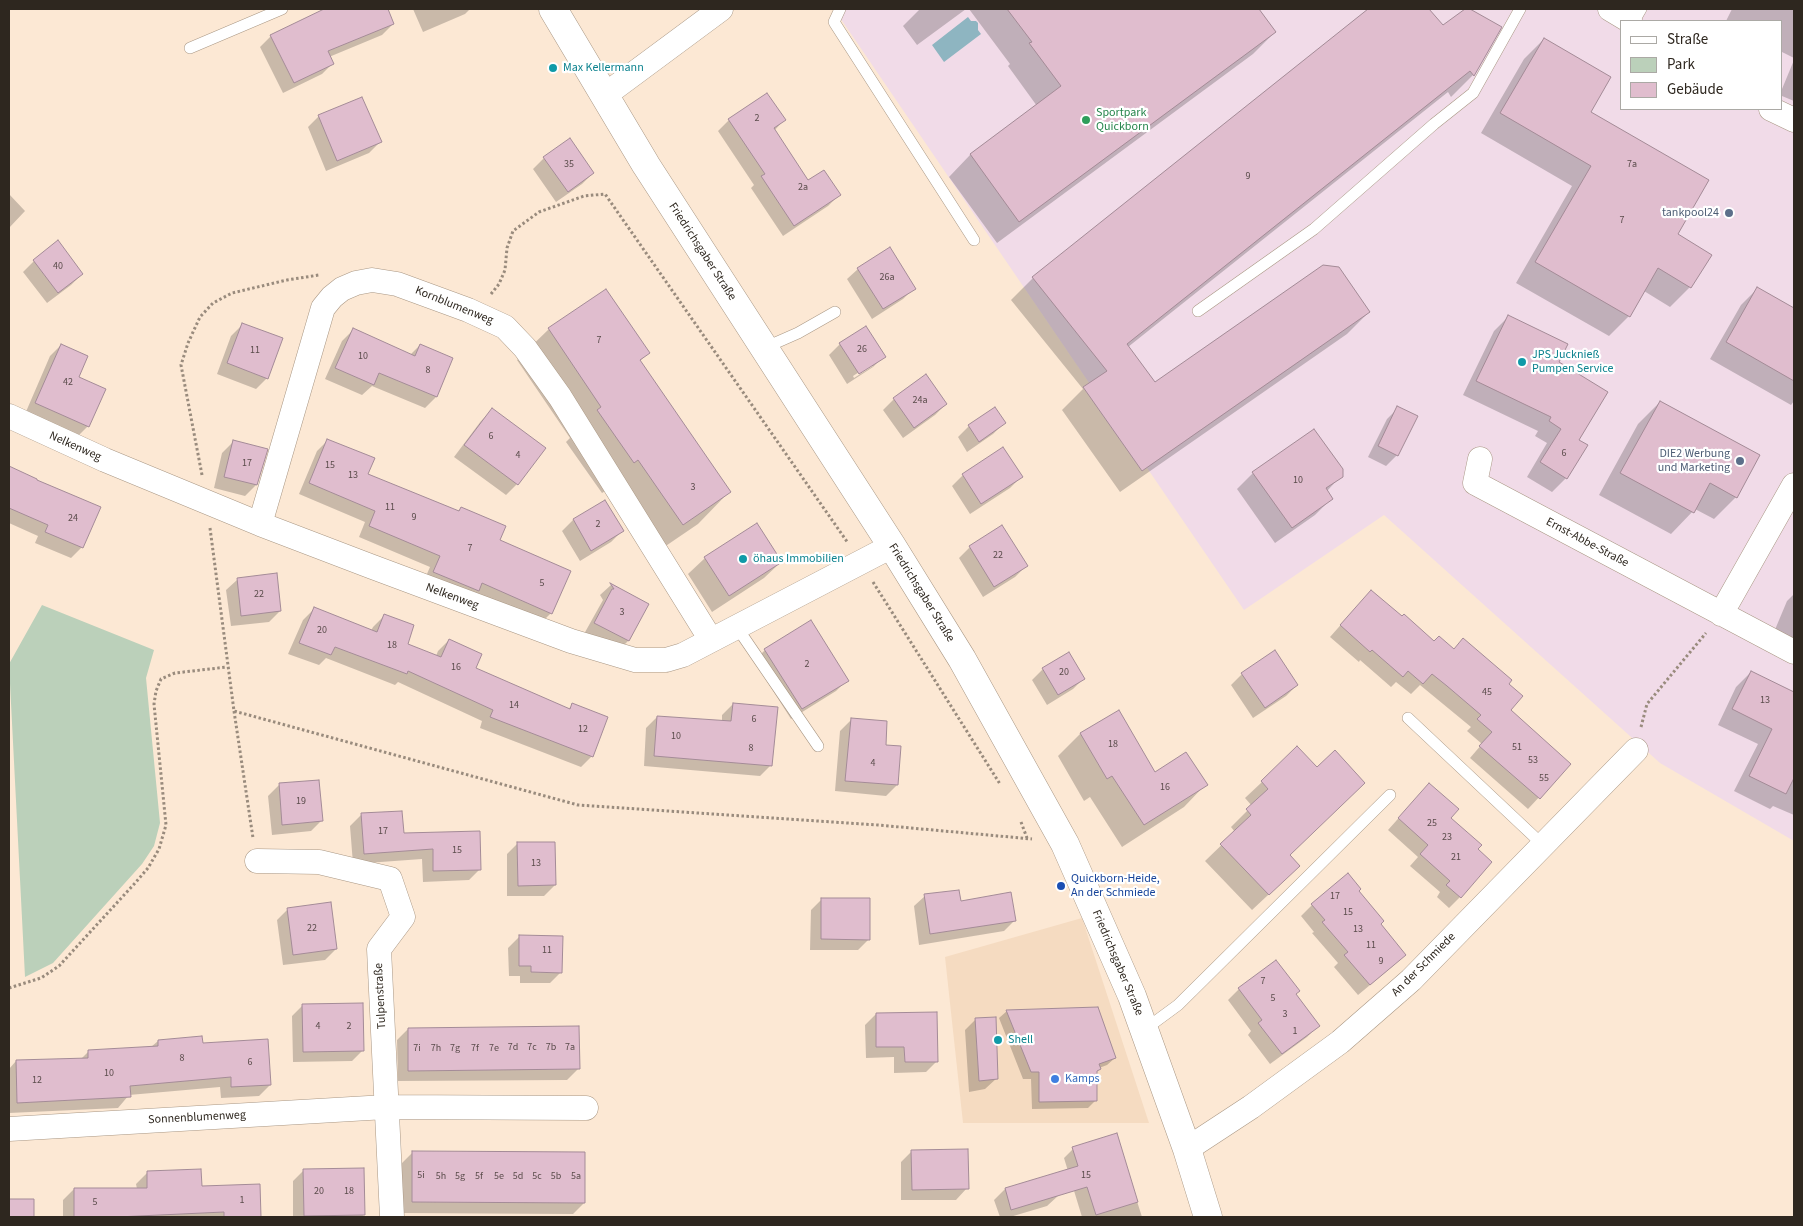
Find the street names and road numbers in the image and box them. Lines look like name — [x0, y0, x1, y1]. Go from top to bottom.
street label: Friedrichsgaber Straße — [665, 200, 739, 304]
street label: Kornblumenweg — [413, 284, 495, 328]
street label: Nelkenweg — [47, 429, 103, 465]
street label: Ernst-Abbe-Straße — [1543, 515, 1631, 571]
street label: Friedrichsgaber Straße — [885, 541, 957, 645]
street label: Nelkenweg — [423, 581, 481, 613]
street label: Friedrichsgaber Straße — [1088, 908, 1146, 1018]
street label: An der Schmiede — [1389, 930, 1459, 1000]
street label: Tulpenstraße — [372, 963, 390, 1029]
street label: Sonnenblumenweg — [148, 1108, 246, 1128]

